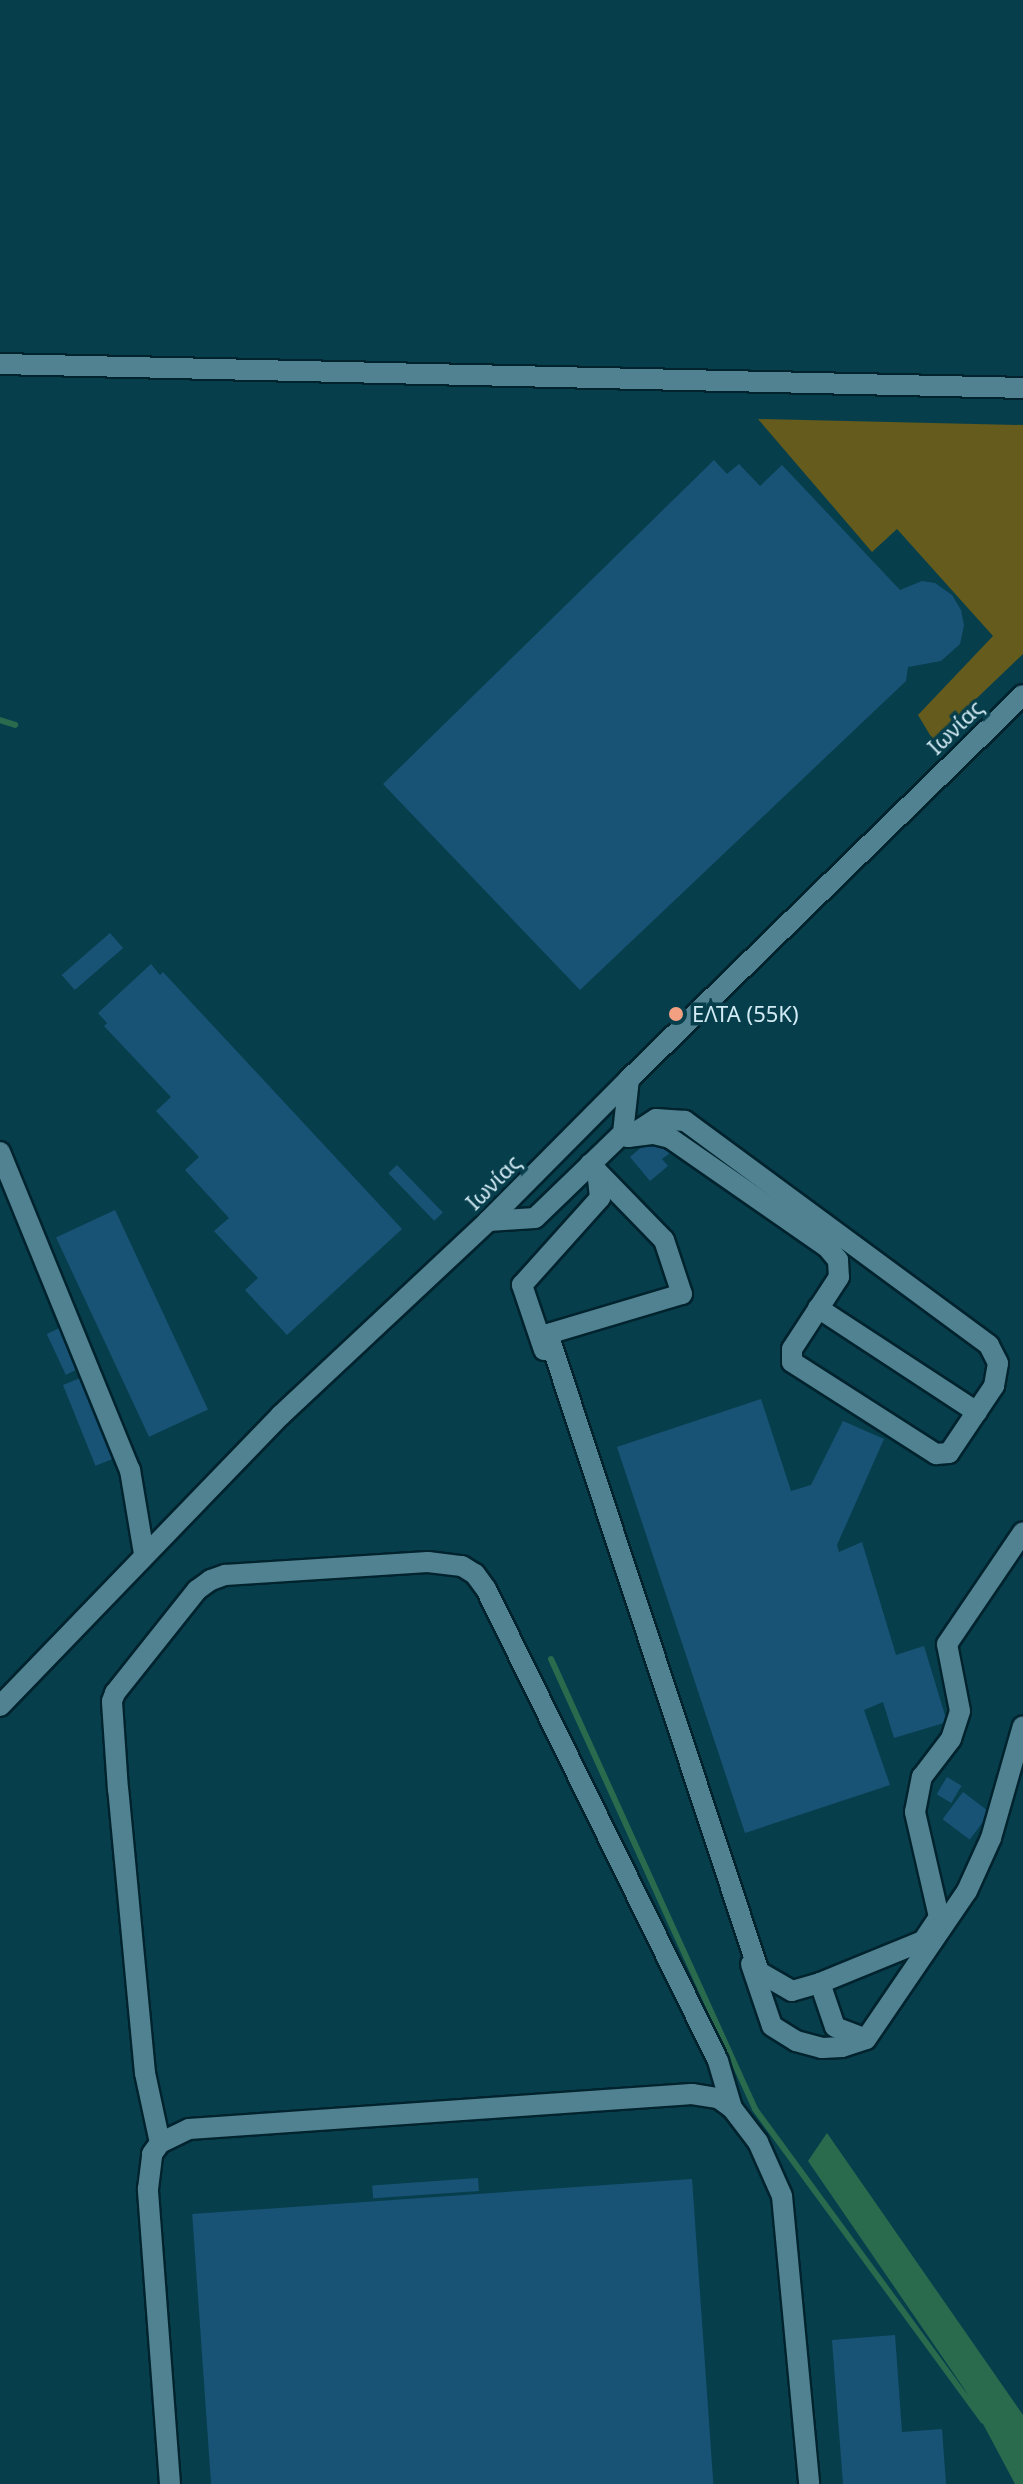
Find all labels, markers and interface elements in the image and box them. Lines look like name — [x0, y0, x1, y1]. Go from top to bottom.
street label: Ιωνίας — [922, 694, 988, 760]
place label: ΕΛΤΑ (55Κ) — [692, 1001, 799, 1027]
marker: ΕΛΤΑ (55Κ) — [667, 1005, 685, 1023]
street label: Ιωνίας — [460, 1149, 526, 1215]

